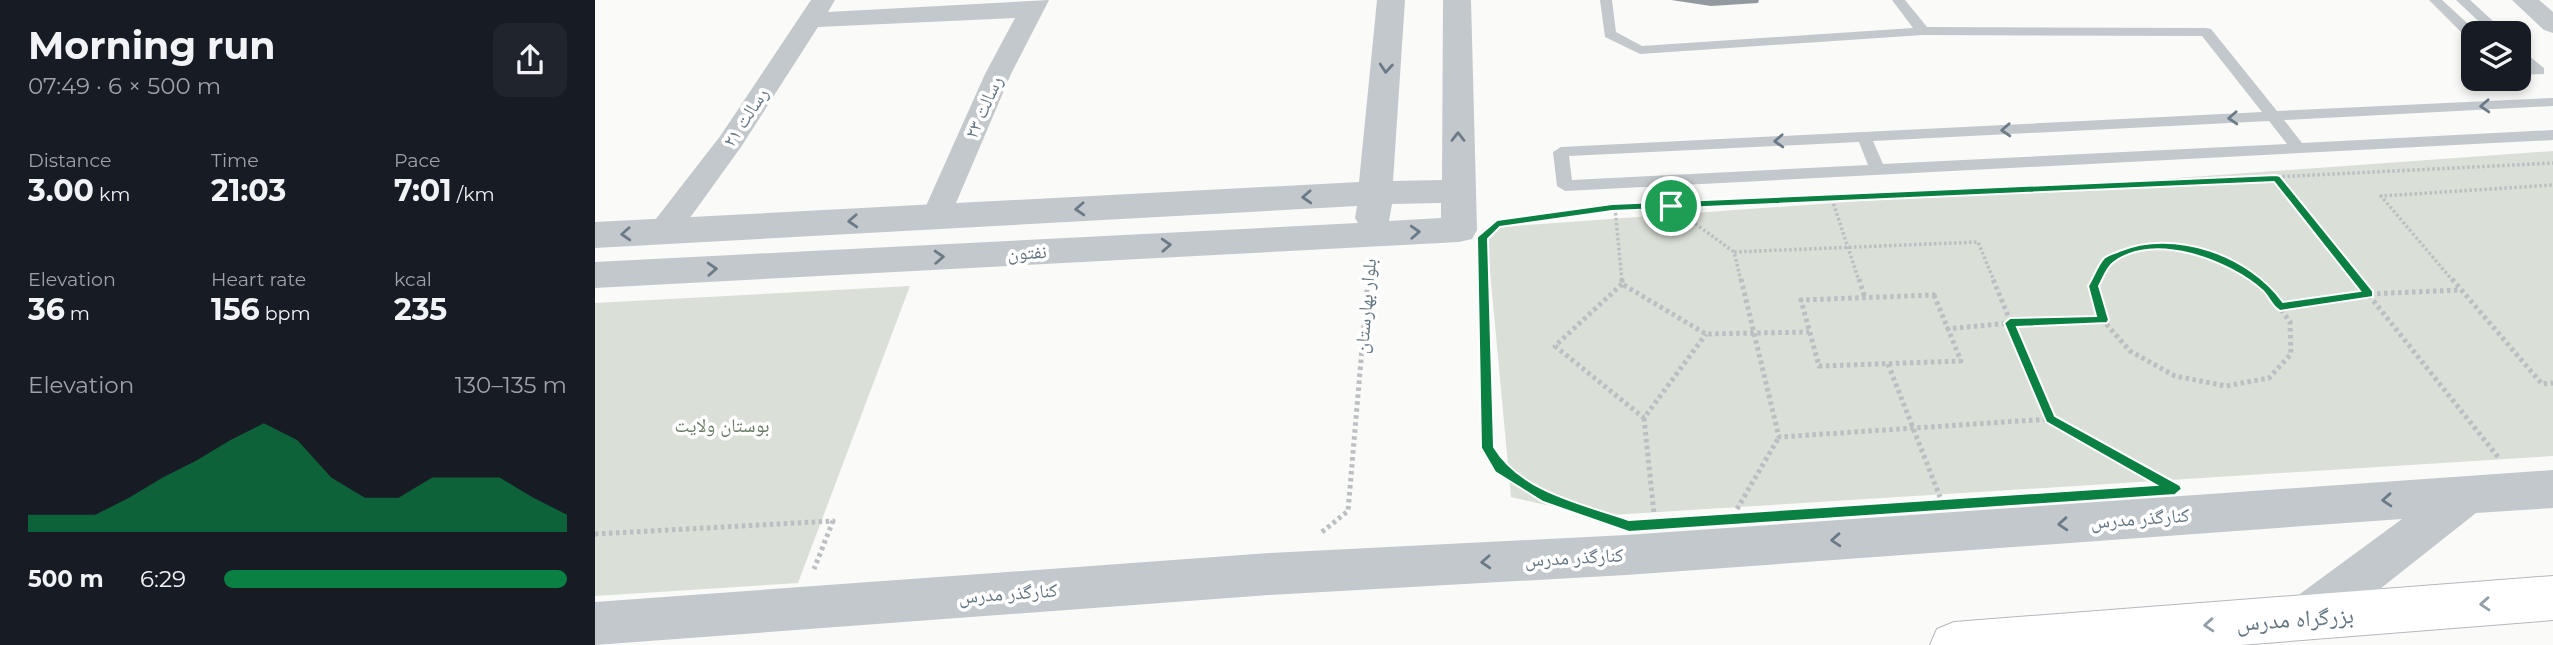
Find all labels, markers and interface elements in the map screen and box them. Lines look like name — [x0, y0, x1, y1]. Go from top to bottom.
map controls — [2461, 21, 2531, 91]
button: layers — [2461, 21, 2531, 91]
text: Morning run — [28, 22, 276, 69]
button: share — [493, 23, 567, 97]
one-way arrow — [1379, 63, 1394, 74]
text: 07:49 · 6 × 500 m — [28, 72, 221, 100]
street label: رسالت ۲۳ — [959, 72, 1007, 142]
street label: رسالت ۲۱ — [718, 83, 773, 151]
one-way arrow — [2479, 98, 2490, 113]
one-way arrow — [2227, 111, 2238, 126]
one-way arrow — [2000, 122, 2011, 137]
one-way arrow — [1450, 132, 1465, 143]
one-way arrow — [1773, 133, 1784, 148]
text: Distance — [28, 149, 111, 172]
text: Time — [211, 149, 259, 172]
text: Pace — [394, 149, 441, 172]
text: 3.00 — [28, 172, 94, 209]
text: 21:03 — [211, 172, 286, 209]
text: 7:01 — [394, 172, 452, 209]
pin — [1641, 176, 1701, 236]
text: km — [94, 183, 130, 206]
text: /km — [452, 183, 495, 206]
icon: arrive — [1652, 187, 1690, 225]
one-way arrow — [1302, 189, 1313, 204]
one-way arrow — [1074, 201, 1085, 216]
one-way arrow — [847, 214, 858, 229]
one-way arrow — [1410, 225, 1421, 240]
one-way arrow — [620, 226, 631, 241]
one-way arrow — [1161, 238, 1172, 253]
street label: نفتون — [1007, 240, 1047, 265]
one-way arrow — [934, 250, 945, 265]
street label: بلوار بهارستان — [1350, 257, 1381, 355]
one-way arrow — [707, 261, 718, 276]
text: Elevation — [28, 268, 116, 291]
text: Heart rate — [211, 268, 306, 291]
text: kcal — [394, 268, 432, 291]
text: 36 — [28, 291, 65, 328]
text: 156 — [211, 291, 260, 328]
text: 235 — [394, 291, 447, 328]
text: m — [65, 302, 90, 325]
text: bpm — [260, 302, 311, 325]
text: Elevation — [28, 371, 134, 399]
text: 130–135 m — [455, 371, 567, 399]
park label: بوستان ولایت — [674, 414, 770, 437]
one-way arrow — [2381, 493, 2392, 508]
street label: کنارگذر مدرس — [2090, 504, 2190, 533]
one-way arrow — [2057, 516, 2068, 531]
one-way arrow — [1830, 532, 1841, 547]
street label: کنارگذر مدرس — [1524, 543, 1624, 572]
one-way arrow — [1481, 554, 1492, 569]
text: 500 m — [28, 565, 104, 593]
text: 6:29 — [140, 565, 186, 593]
street label: کنارگذر مدرس — [958, 579, 1058, 608]
one-way arrow — [2479, 596, 2490, 611]
street label: بزرگراه مدرس — [2235, 601, 2355, 637]
one-way arrow — [2204, 617, 2215, 632]

